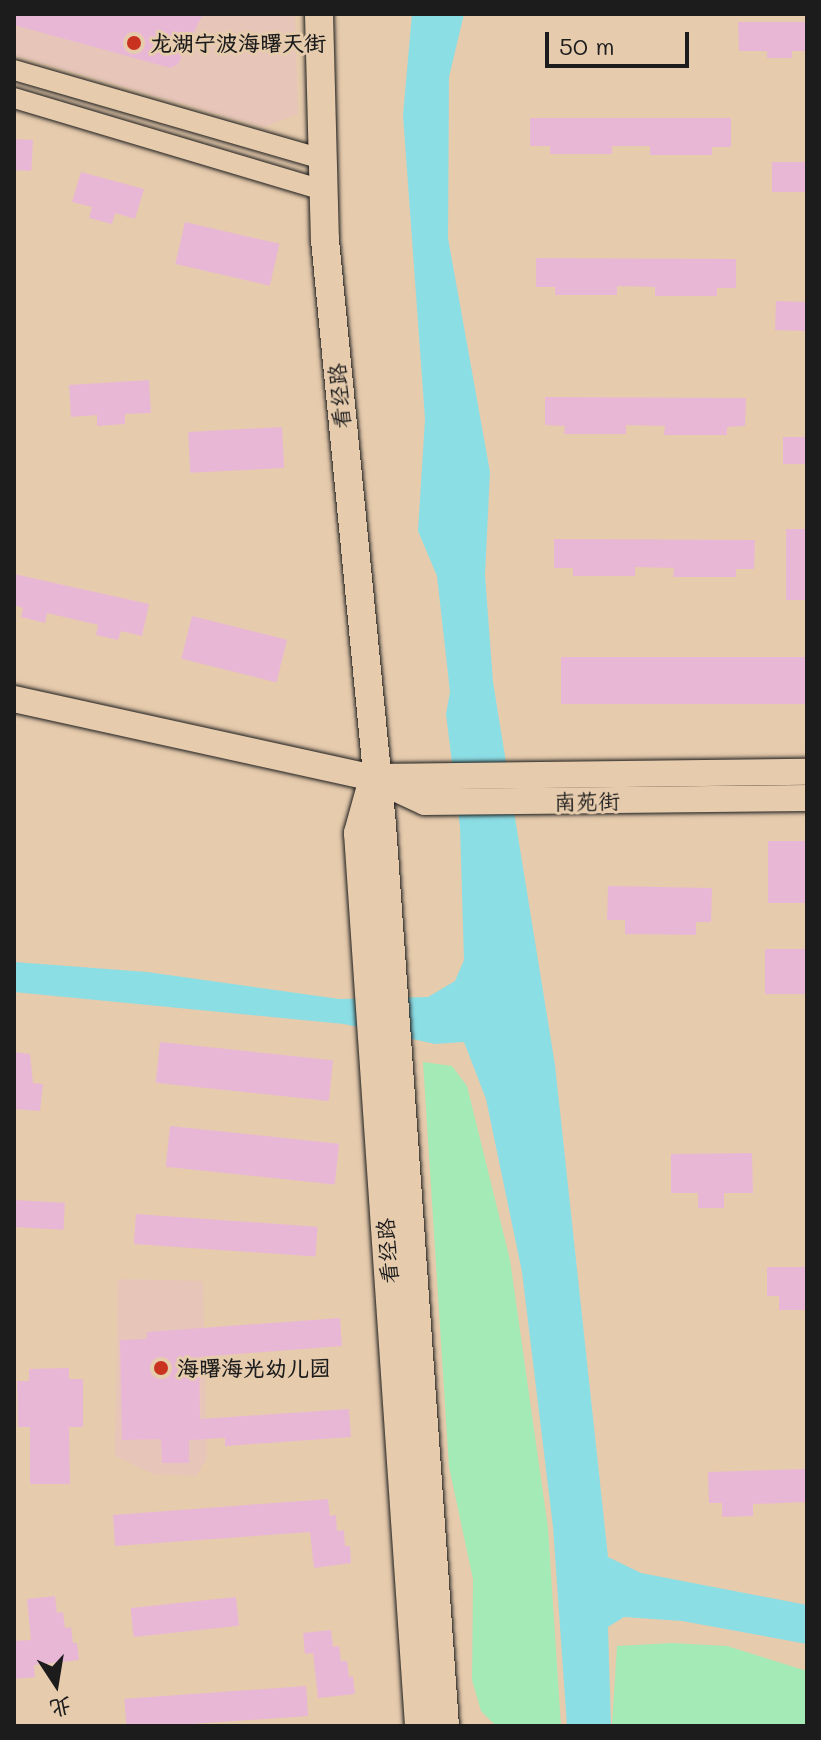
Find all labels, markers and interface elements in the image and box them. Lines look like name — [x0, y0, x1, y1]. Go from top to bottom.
scale bar — [549, 16, 693, 66]
place label: 龙湖宁波海曙天街 — [150, 30, 326, 56]
text: 50 m — [559, 30, 615, 61]
marker: 龙湖宁波海曙天街 — [125, 34, 143, 52]
street label: 看经路 — [323, 362, 355, 430]
street label: 南苑街 — [554, 787, 620, 815]
street label: 看经路 — [372, 1217, 402, 1285]
place label: 海曙海光幼儿园 — [177, 1355, 331, 1381]
marker: 海曙海光幼儿园 — [152, 1359, 170, 1377]
north arrow — [16, 1644, 96, 1724]
text: 北 — [47, 1691, 75, 1724]

